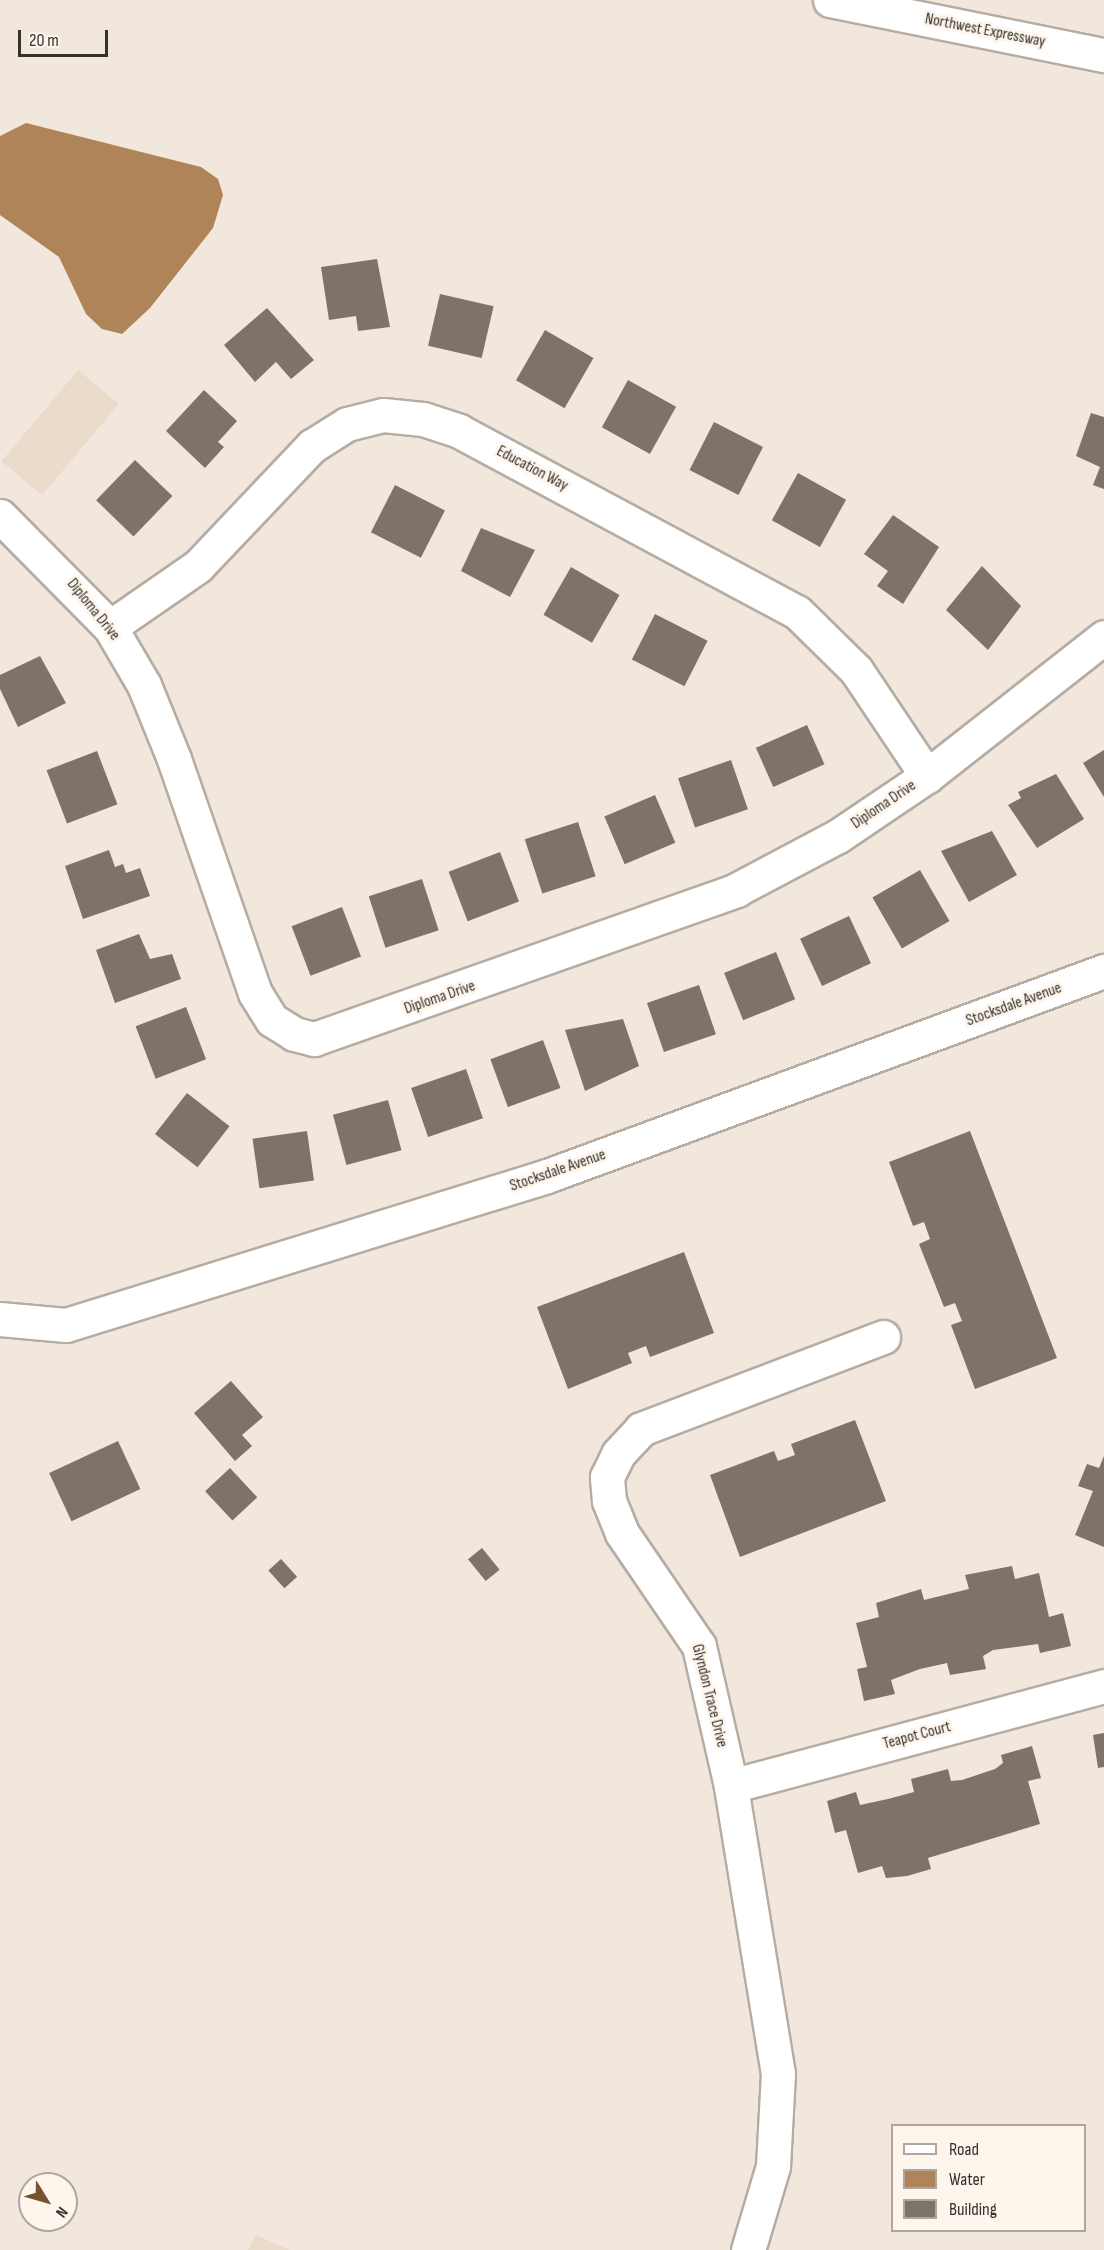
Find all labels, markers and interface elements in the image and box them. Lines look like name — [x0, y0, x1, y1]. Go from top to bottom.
street label: Northwest Expressway — [923, 10, 1047, 52]
scale bar — [21, 18, 111, 56]
text: 20 m — [29, 30, 59, 51]
street label: Education Way — [493, 442, 571, 496]
street label: Diploma Drive — [62, 575, 124, 645]
street label: Diploma Drive — [848, 776, 920, 834]
street label: Diploma Drive — [402, 977, 478, 1019]
street label: Stocksdale Avenue — [964, 979, 1064, 1031]
street label: Stocksdale Avenue — [508, 1146, 608, 1196]
street label: Glyndon Trace Drive — [687, 1642, 731, 1750]
street label: Teapot Court — [881, 1718, 953, 1754]
legend — [891, 2124, 1086, 2232]
text: Road — [949, 2139, 979, 2160]
text: Water — [949, 2169, 985, 2190]
north arrow — [18, 2172, 78, 2232]
text: Building — [949, 2199, 997, 2220]
text: N — [51, 2203, 71, 2221]

